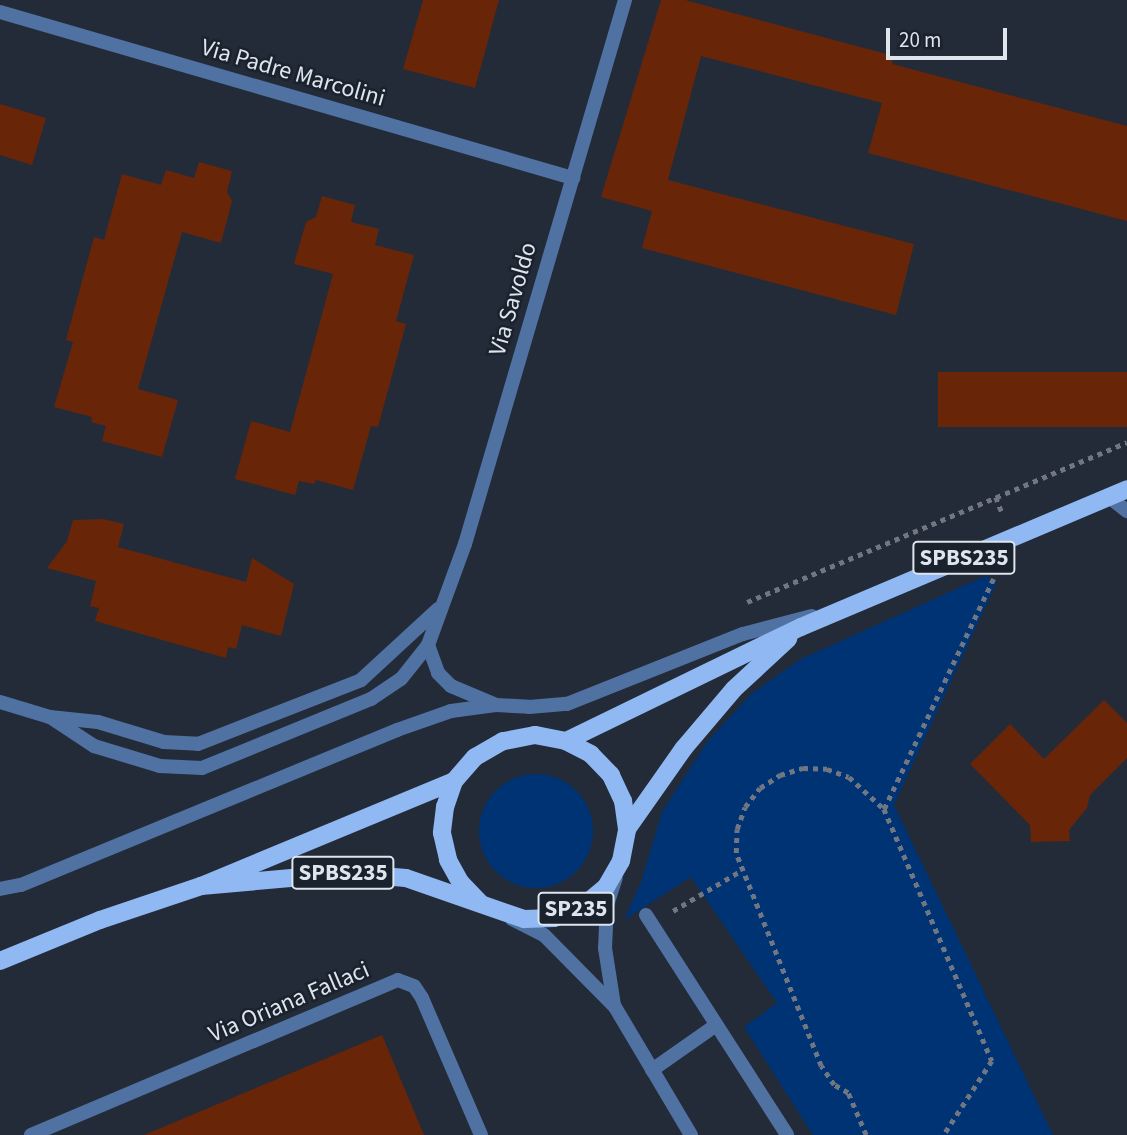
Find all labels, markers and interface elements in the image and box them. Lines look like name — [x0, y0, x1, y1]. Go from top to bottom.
scale bar — [889, 14, 1010, 58]
text: 20 m — [899, 25, 941, 55]
street label: Via Padre Marcolini — [198, 33, 388, 113]
street label: Via Savoldo — [483, 239, 543, 359]
road number: SPBS235 — [912, 538, 1016, 578]
road number: SPBS235 — [290, 853, 396, 892]
road number: SP235 — [538, 890, 614, 928]
street label: Via Oriana Fallaci — [204, 955, 374, 1049]

